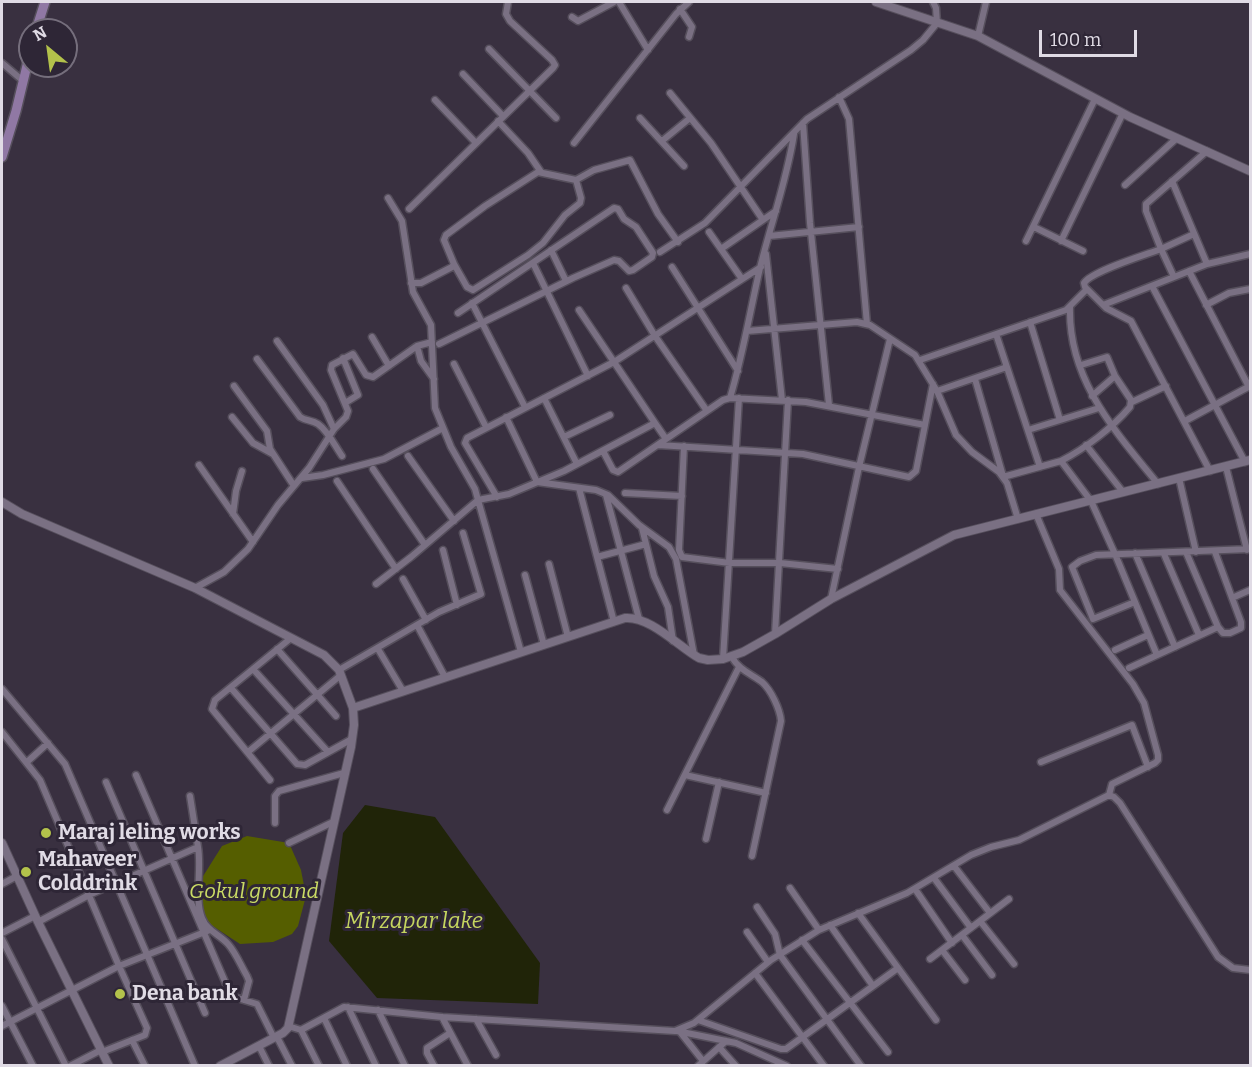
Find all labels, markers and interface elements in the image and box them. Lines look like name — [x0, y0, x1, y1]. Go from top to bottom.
north arrow — [18, 18, 78, 78]
scale bar — [1042, 18, 1140, 56]
text: N — [30, 22, 50, 45]
text: 100 m — [1050, 29, 1101, 51]
place label: Maraj leling works — [58, 820, 241, 846]
marker: Maraj leling works — [39, 826, 53, 840]
place label: Mahaveer Colddrink — [38, 847, 137, 897]
marker: Mahaveer Colddrink — [19, 865, 33, 879]
park label: Gokul ground — [189, 879, 319, 905]
water label: Mirzapar lake — [345, 909, 483, 935]
place label: Dena bank — [132, 981, 238, 1007]
marker: Dena bank — [113, 987, 127, 1001]

